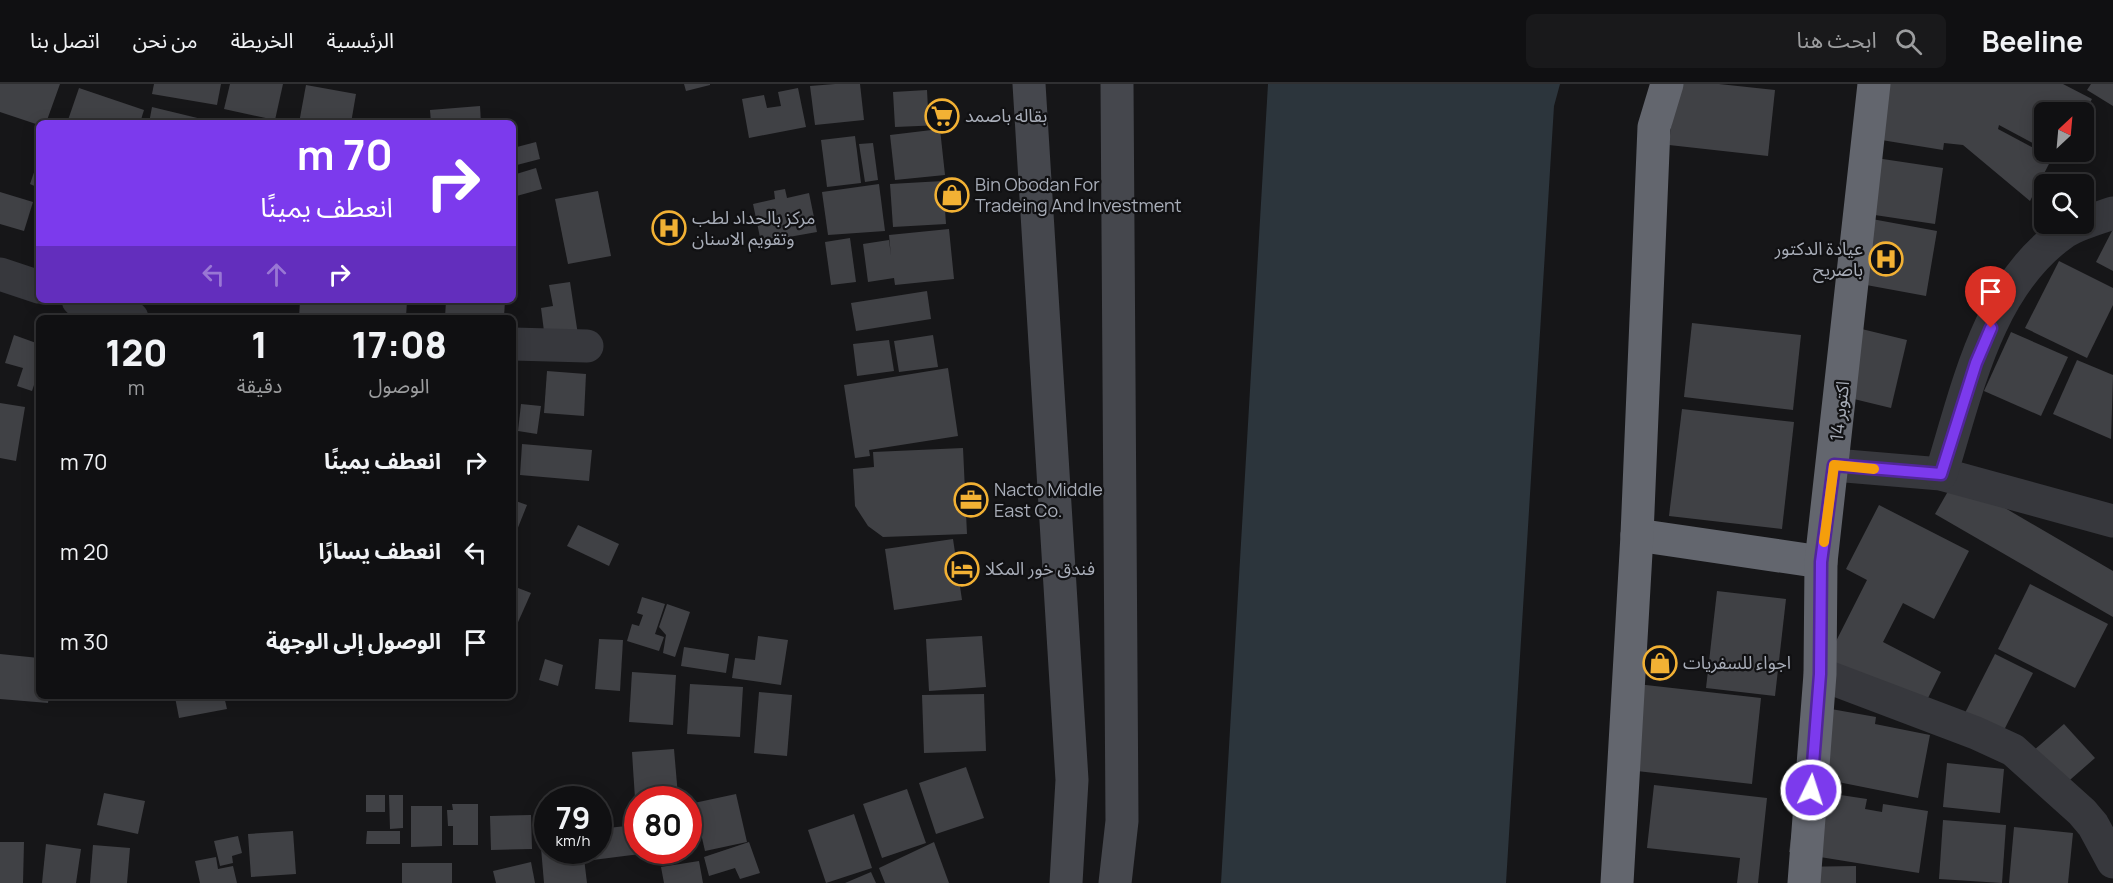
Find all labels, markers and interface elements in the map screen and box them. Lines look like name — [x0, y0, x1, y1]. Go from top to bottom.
search box — [1526, 14, 1946, 68]
text: Beeline — [1982, 22, 2083, 60]
text: ابحث هنا — [1797, 25, 1877, 55]
icon: search — [1892, 25, 1925, 58]
text: اتصل بنا — [30, 26, 100, 54]
text: من نحن — [133, 26, 198, 54]
text: الخريطة — [231, 26, 294, 54]
text: الرئيسية — [327, 26, 394, 54]
supermarket icon: بقاله باصمد — [924, 98, 960, 134]
north arrow — [2034, 102, 2094, 162]
map controls — [2034, 102, 2094, 234]
place label: بقاله باصمد — [965, 103, 1047, 127]
text: 70 m — [297, 125, 393, 183]
icon: right — [414, 144, 492, 222]
place label: Bin Obodan For Tradeing And Investment — [975, 172, 1182, 217]
button: search — [2034, 174, 2094, 234]
shop icon: Bin Obodan For Tradeing And Investment — [934, 177, 970, 213]
text: انعطف يمينًا — [260, 188, 393, 225]
place label: مركز بالحداد لطب وتقويم الاسنان — [692, 205, 815, 252]
hospital icon: مركز بالحداد لطب وتقويم الاسنان — [651, 210, 687, 246]
place label: عيادة الدكتور باصريح — [1774, 236, 1863, 283]
hospital icon: عيادة الدكتور باصريح — [1868, 241, 1904, 277]
icon: left — [197, 258, 230, 291]
icon: ahead — [260, 258, 293, 291]
icon: right — [323, 258, 356, 291]
pin — [1965, 266, 2016, 328]
icon: arrive — [1974, 275, 2007, 308]
text: 1 — [251, 320, 268, 369]
text: 17:08 — [351, 320, 447, 369]
text: 120 — [105, 328, 168, 377]
text: دقيقة — [237, 372, 282, 399]
text: الوصول — [369, 372, 430, 399]
text: m — [128, 374, 145, 401]
street label: 14 اكتوبر — [1824, 380, 1854, 442]
text: انعطف يمينًا — [324, 446, 441, 476]
icon: right — [459, 446, 492, 479]
text: 70 m — [60, 447, 108, 477]
place label: Nacto Middle East Co. — [994, 477, 1103, 522]
office icon: Nacto Middle East Co. — [953, 482, 989, 518]
text: انعطف يسارًا — [318, 536, 441, 566]
icon: left — [459, 536, 492, 569]
text: 20 m — [60, 537, 109, 567]
hotel icon: فندق خور المكلا — [944, 551, 980, 587]
place label: فندق خور المكلا — [985, 556, 1095, 580]
text: الوصول إلى الوجهة — [266, 626, 441, 656]
icon: arrive — [459, 626, 492, 659]
text: 30 m — [60, 627, 109, 657]
shop icon: اجواء للسفريات — [1642, 645, 1678, 681]
place label: اجواء للسفريات — [1683, 650, 1791, 674]
position arrow — [1779, 758, 1843, 822]
speed limit sign: 80 — [624, 786, 702, 864]
text: 79 — [556, 797, 590, 838]
text: km/h — [556, 830, 590, 851]

